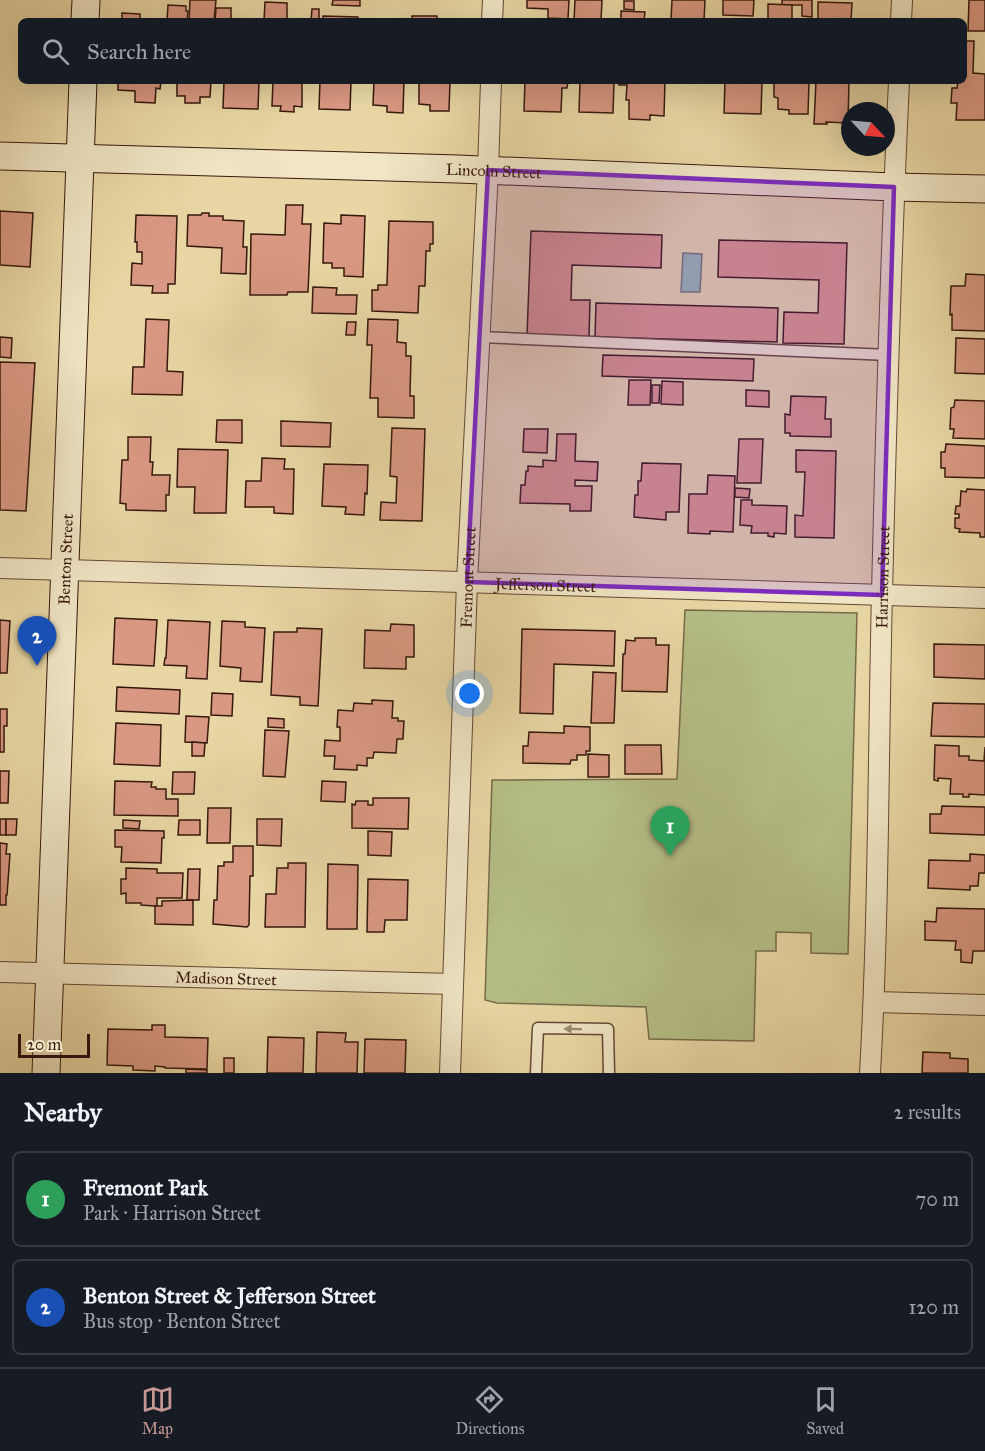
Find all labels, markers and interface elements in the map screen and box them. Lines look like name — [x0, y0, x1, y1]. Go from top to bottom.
search box — [18, 18, 967, 84]
icon: search — [39, 35, 72, 68]
text: Search here — [87, 38, 191, 65]
north arrow — [841, 102, 895, 156]
street label: Lincoln Street — [446, 160, 542, 182]
street label: Benton Street — [54, 513, 77, 605]
street label: Harrison Street — [872, 525, 894, 629]
street label: Fremont Street — [456, 526, 480, 628]
street label: Jefferson Street — [493, 574, 597, 596]
pin: 2 — [18, 616, 57, 666]
your location — [455, 679, 484, 708]
pin: 1 — [650, 806, 690, 856]
street label: Madison Street — [175, 968, 277, 989]
one-way arrow — [563, 1024, 582, 1034]
scale bar — [18, 1031, 90, 1058]
text: 20 m — [27, 1035, 61, 1054]
text: Nearby — [24, 1096, 102, 1128]
text: 2 results — [893, 1100, 961, 1124]
text: Fremont Park — [83, 1174, 208, 1201]
text: 1 — [42, 1187, 49, 1211]
text: 70 m — [916, 1187, 959, 1211]
text: Park · Harrison Street — [83, 1201, 261, 1225]
text: Benton Street & Jefferson Street — [83, 1282, 376, 1309]
text: 2 — [41, 1295, 50, 1319]
text: 120 m — [908, 1295, 959, 1319]
text: Bus stop · Benton Street — [83, 1309, 281, 1333]
tab: Map — [141, 1383, 174, 1438]
tab: Directions — [456, 1383, 524, 1438]
tab: Saved — [806, 1383, 844, 1438]

